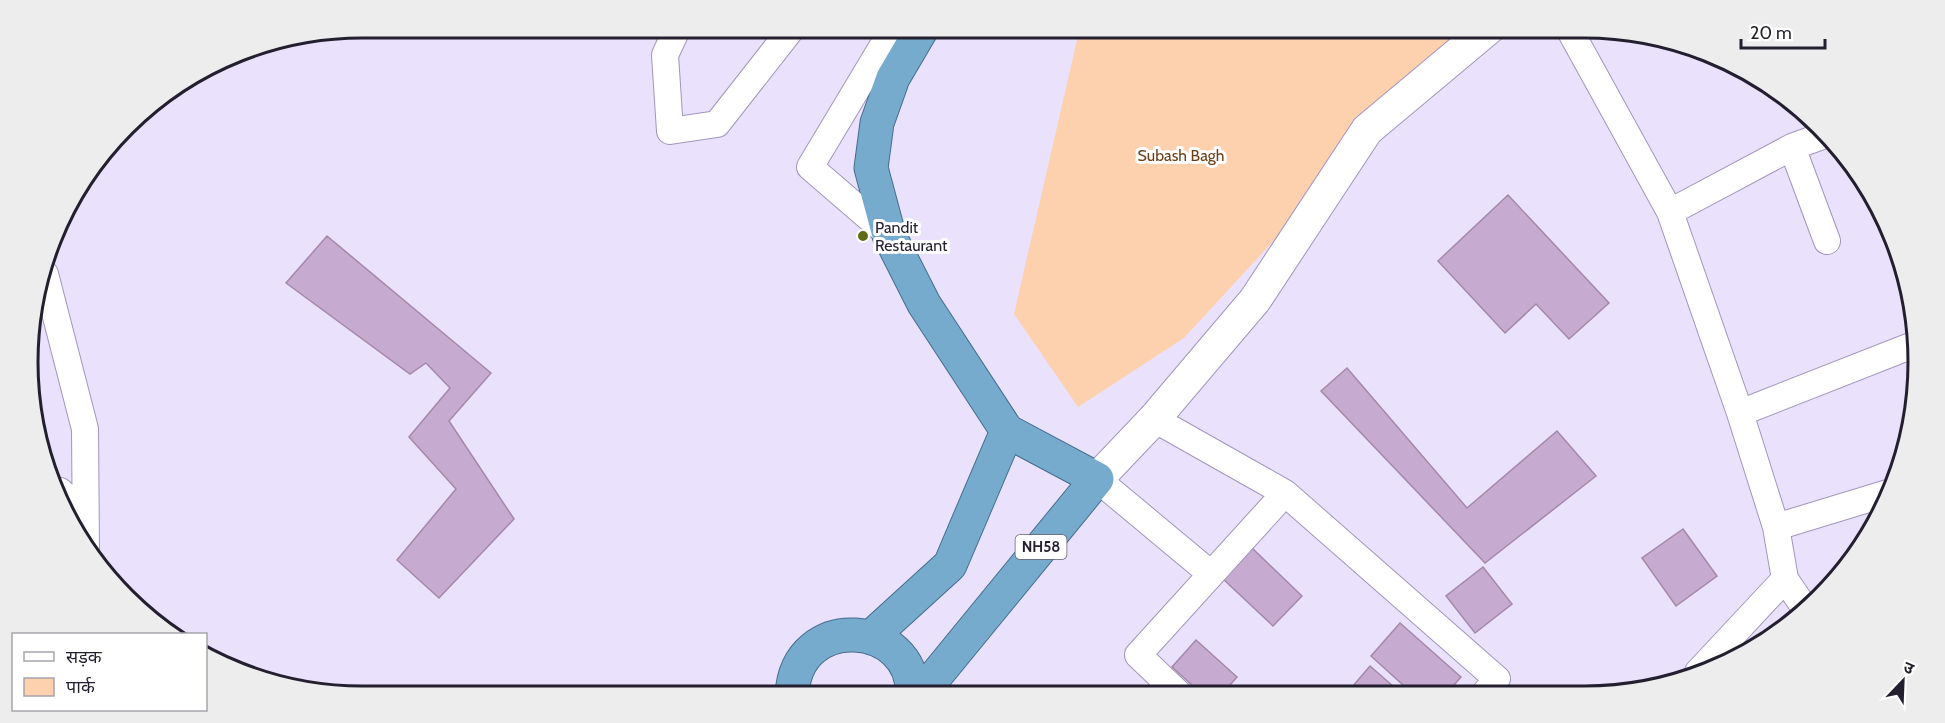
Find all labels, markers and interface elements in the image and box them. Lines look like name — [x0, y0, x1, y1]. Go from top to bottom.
scale bar — [1741, 12, 1825, 50]
text: 20 m — [1750, 22, 1792, 44]
park label: Subash Bagh — [1138, 146, 1224, 165]
place label: Pandit Restaurant — [875, 218, 948, 255]
marker: Pandit Restaurant — [856, 229, 870, 243]
road number: NH58 — [1016, 535, 1066, 559]
legend — [12, 633, 207, 711]
text: सड़क — [66, 646, 103, 668]
north arrow — [1873, 651, 1933, 711]
text: उ — [1901, 657, 1917, 678]
text: पार्क — [66, 676, 96, 698]

